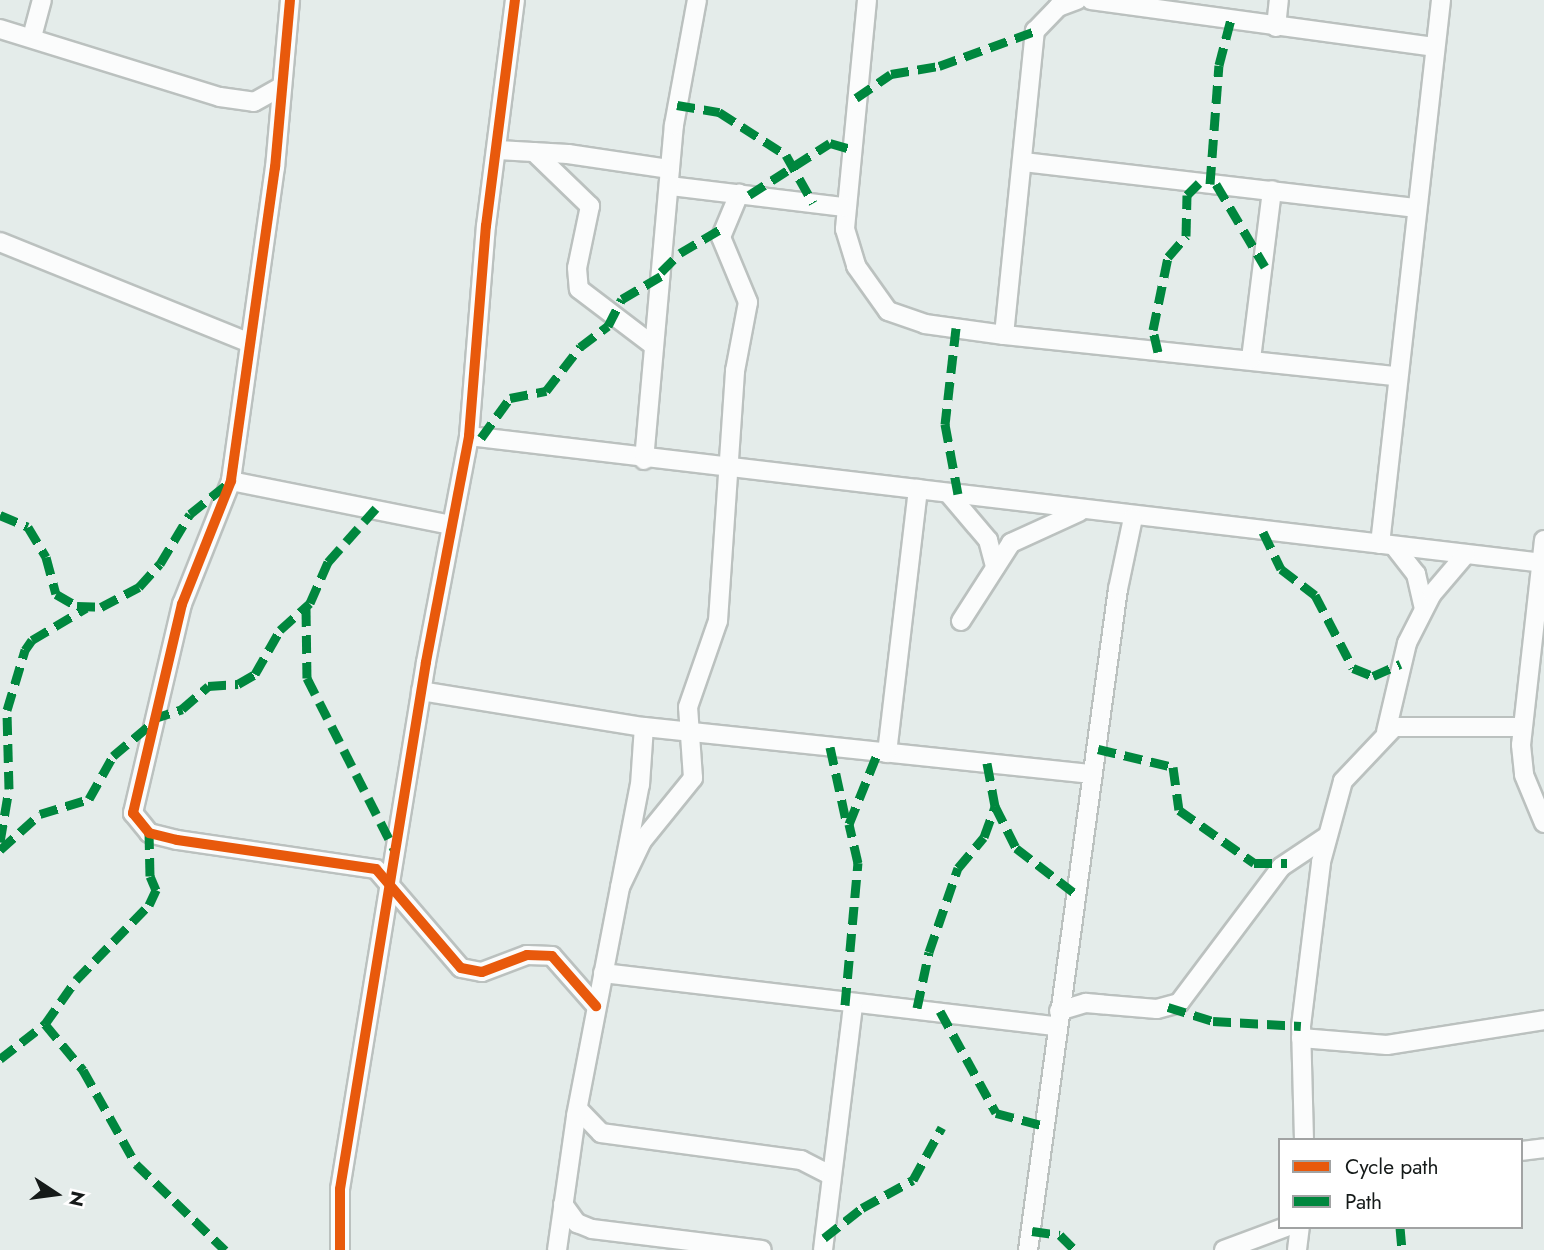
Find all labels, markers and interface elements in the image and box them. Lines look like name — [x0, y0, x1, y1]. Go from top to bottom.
legend — [1278, 1138, 1523, 1229]
text: Cycle path — [1345, 1152, 1438, 1182]
north arrow — [21, 1159, 91, 1229]
text: Path — [1345, 1187, 1382, 1217]
text: N — [62, 1188, 92, 1209]

